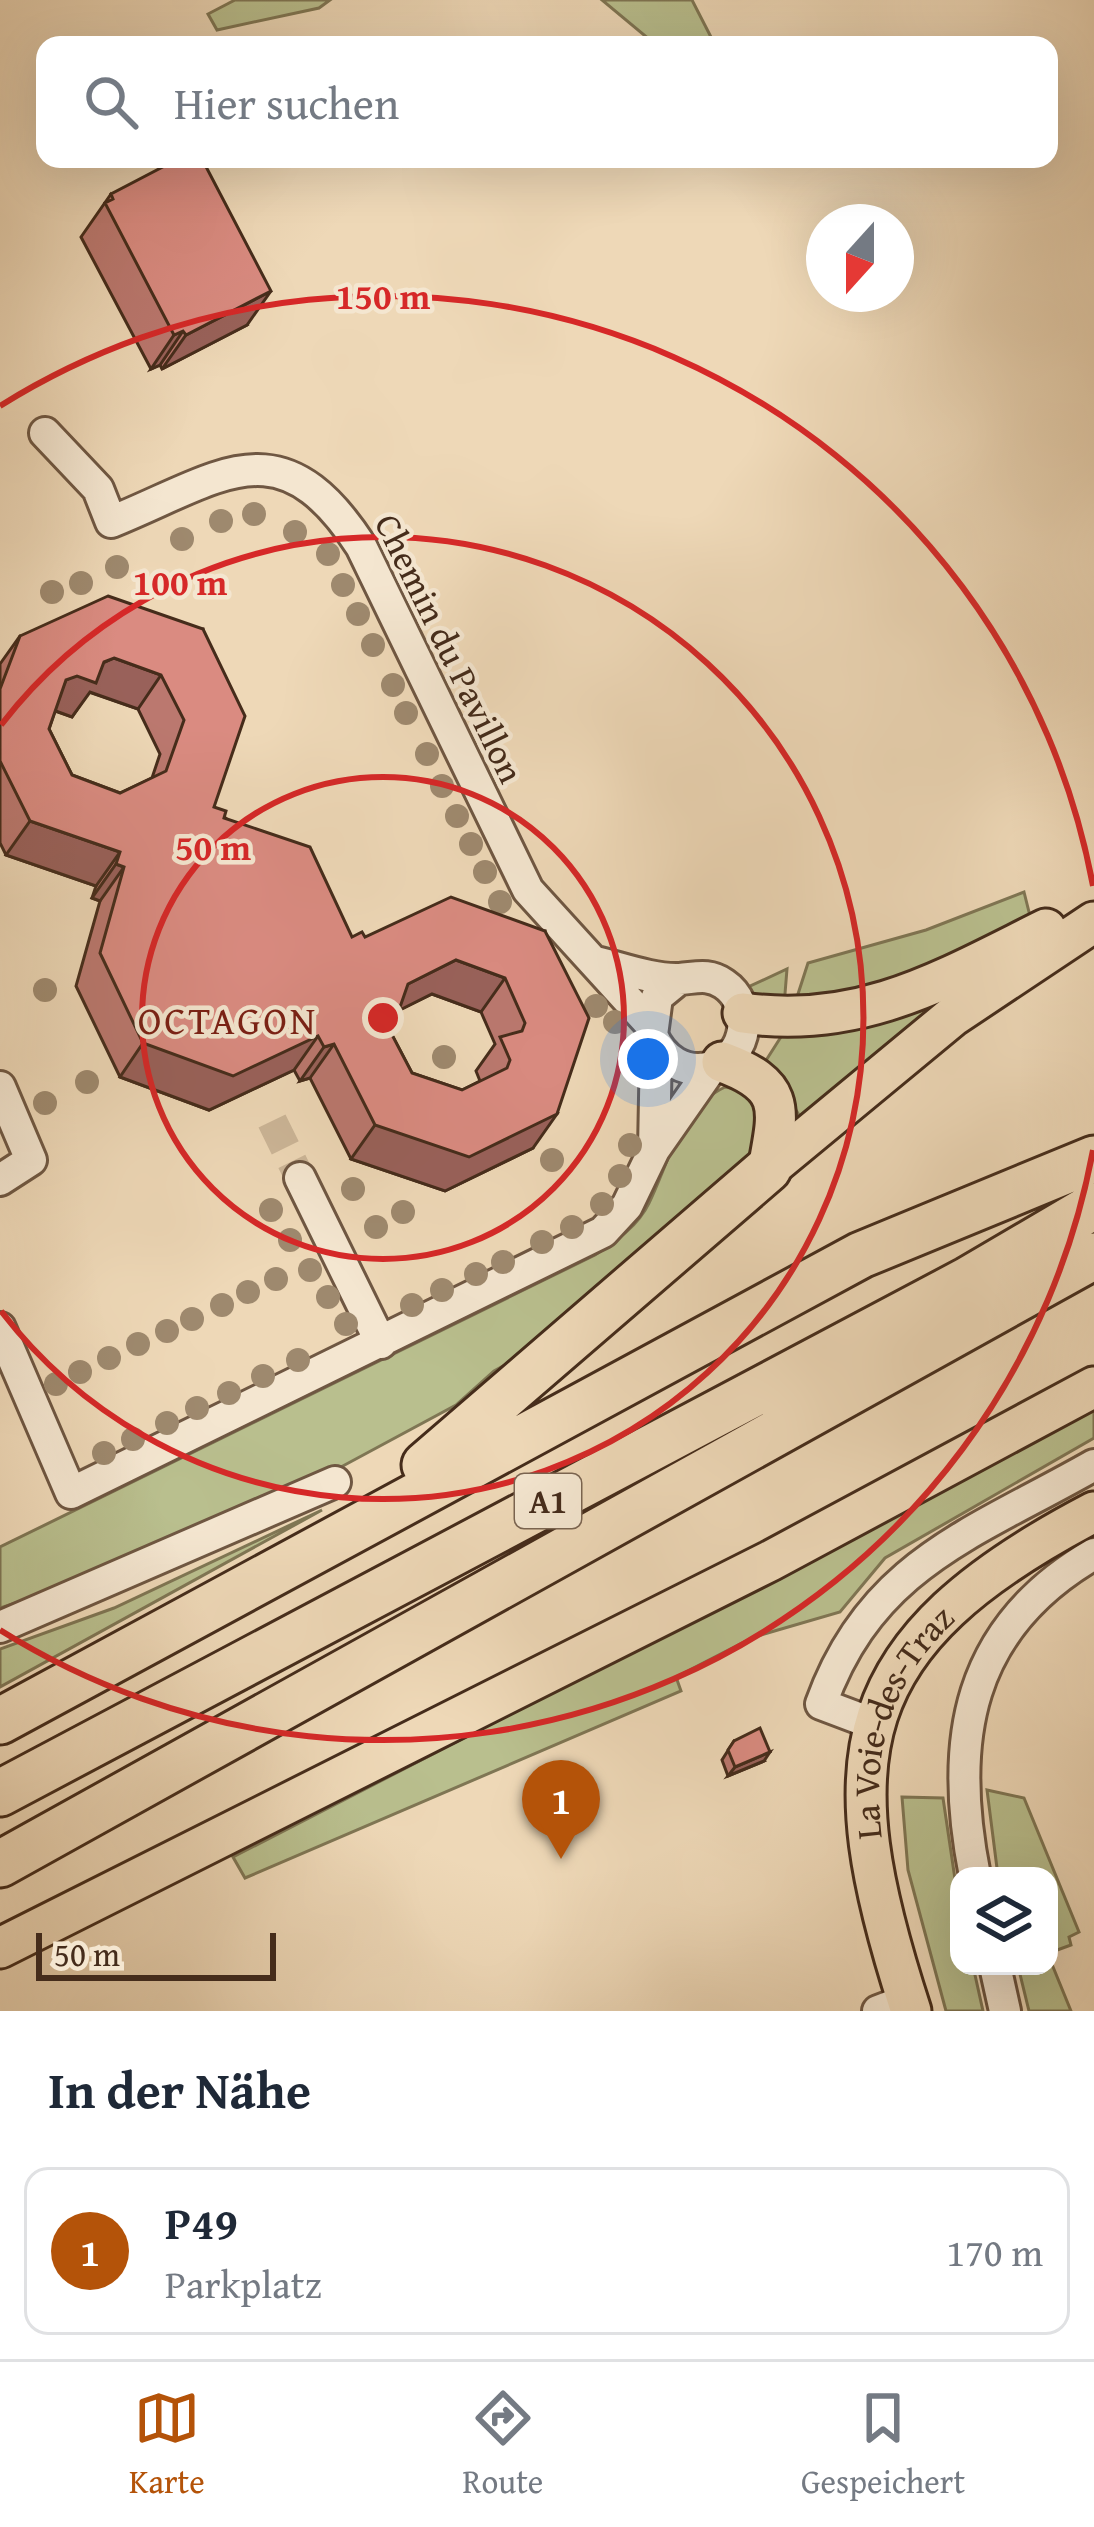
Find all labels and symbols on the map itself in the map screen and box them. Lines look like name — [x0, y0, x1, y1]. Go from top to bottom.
north arrow — [806, 204, 914, 312]
text: 150 m — [336, 269, 431, 322]
street label: Chemin du Pavillon — [362, 504, 539, 791]
text: 100 m — [133, 555, 228, 608]
text: 50 m — [175, 820, 251, 873]
district label: OCTAGON — [138, 991, 318, 1048]
centre of rings — [362, 997, 404, 1039]
your location — [618, 1029, 678, 1089]
road number: A1 — [515, 1474, 581, 1528]
street label: La Voie-des-Traz — [839, 1592, 965, 1842]
pin: 1 — [522, 1760, 600, 1859]
scale bar — [36, 1927, 276, 1980]

